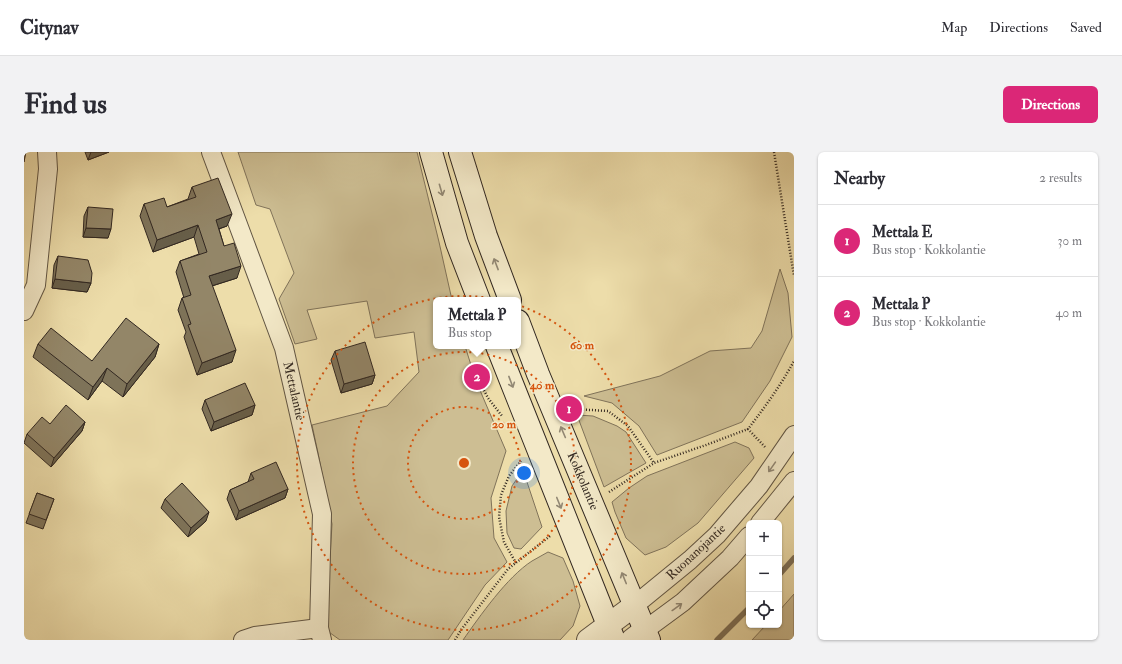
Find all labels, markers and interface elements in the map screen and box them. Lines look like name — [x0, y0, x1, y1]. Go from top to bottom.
text: Citynav — [20, 16, 79, 40]
text: Map — [941, 19, 967, 36]
text: Directions — [989, 19, 1048, 36]
text: Saved — [1070, 19, 1102, 36]
button: Directions — [1003, 86, 1098, 123]
text: Find us — [24, 87, 107, 122]
text: Nearby — [834, 168, 885, 189]
text: 2 results — [1039, 170, 1082, 186]
one-way arrow — [438, 183, 445, 196]
text: Mettala E — [872, 223, 932, 242]
text: 1 — [845, 233, 849, 249]
text: 30 m — [1058, 233, 1082, 249]
text: Bus stop · Kokkolantie — [872, 242, 986, 258]
one-way arrow — [492, 258, 500, 270]
text: Mettala P — [872, 295, 930, 314]
popup — [433, 297, 521, 349]
text: 2 — [844, 305, 850, 321]
text: 40 m — [1056, 305, 1082, 321]
text: Mettala P — [448, 306, 506, 325]
text: Bus stop · Kokkolantie — [872, 314, 986, 330]
text: Bus stop — [448, 325, 492, 341]
text: 60 m — [570, 338, 595, 353]
street label: Mettalantie — [279, 360, 309, 423]
pin: 2 — [464, 362, 490, 392]
one-way arrow — [508, 376, 516, 388]
text: 40 m — [529, 378, 555, 393]
pin: 1 — [556, 394, 582, 424]
text: 20 m — [492, 417, 517, 432]
one-way arrow — [558, 427, 566, 439]
street label: Kokkolantie — [564, 449, 603, 513]
centre of rings — [457, 456, 471, 470]
one-way arrow — [768, 461, 776, 472]
your location — [514, 463, 534, 483]
one-way arrow — [555, 497, 563, 509]
street label: Ruonanojantie — [663, 520, 729, 583]
map controls — [746, 520, 782, 628]
button: + — [746, 520, 782, 556]
button: − — [746, 556, 782, 592]
one-way arrow — [619, 572, 627, 584]
button: locate — [746, 592, 782, 628]
one-way arrow — [671, 603, 682, 611]

